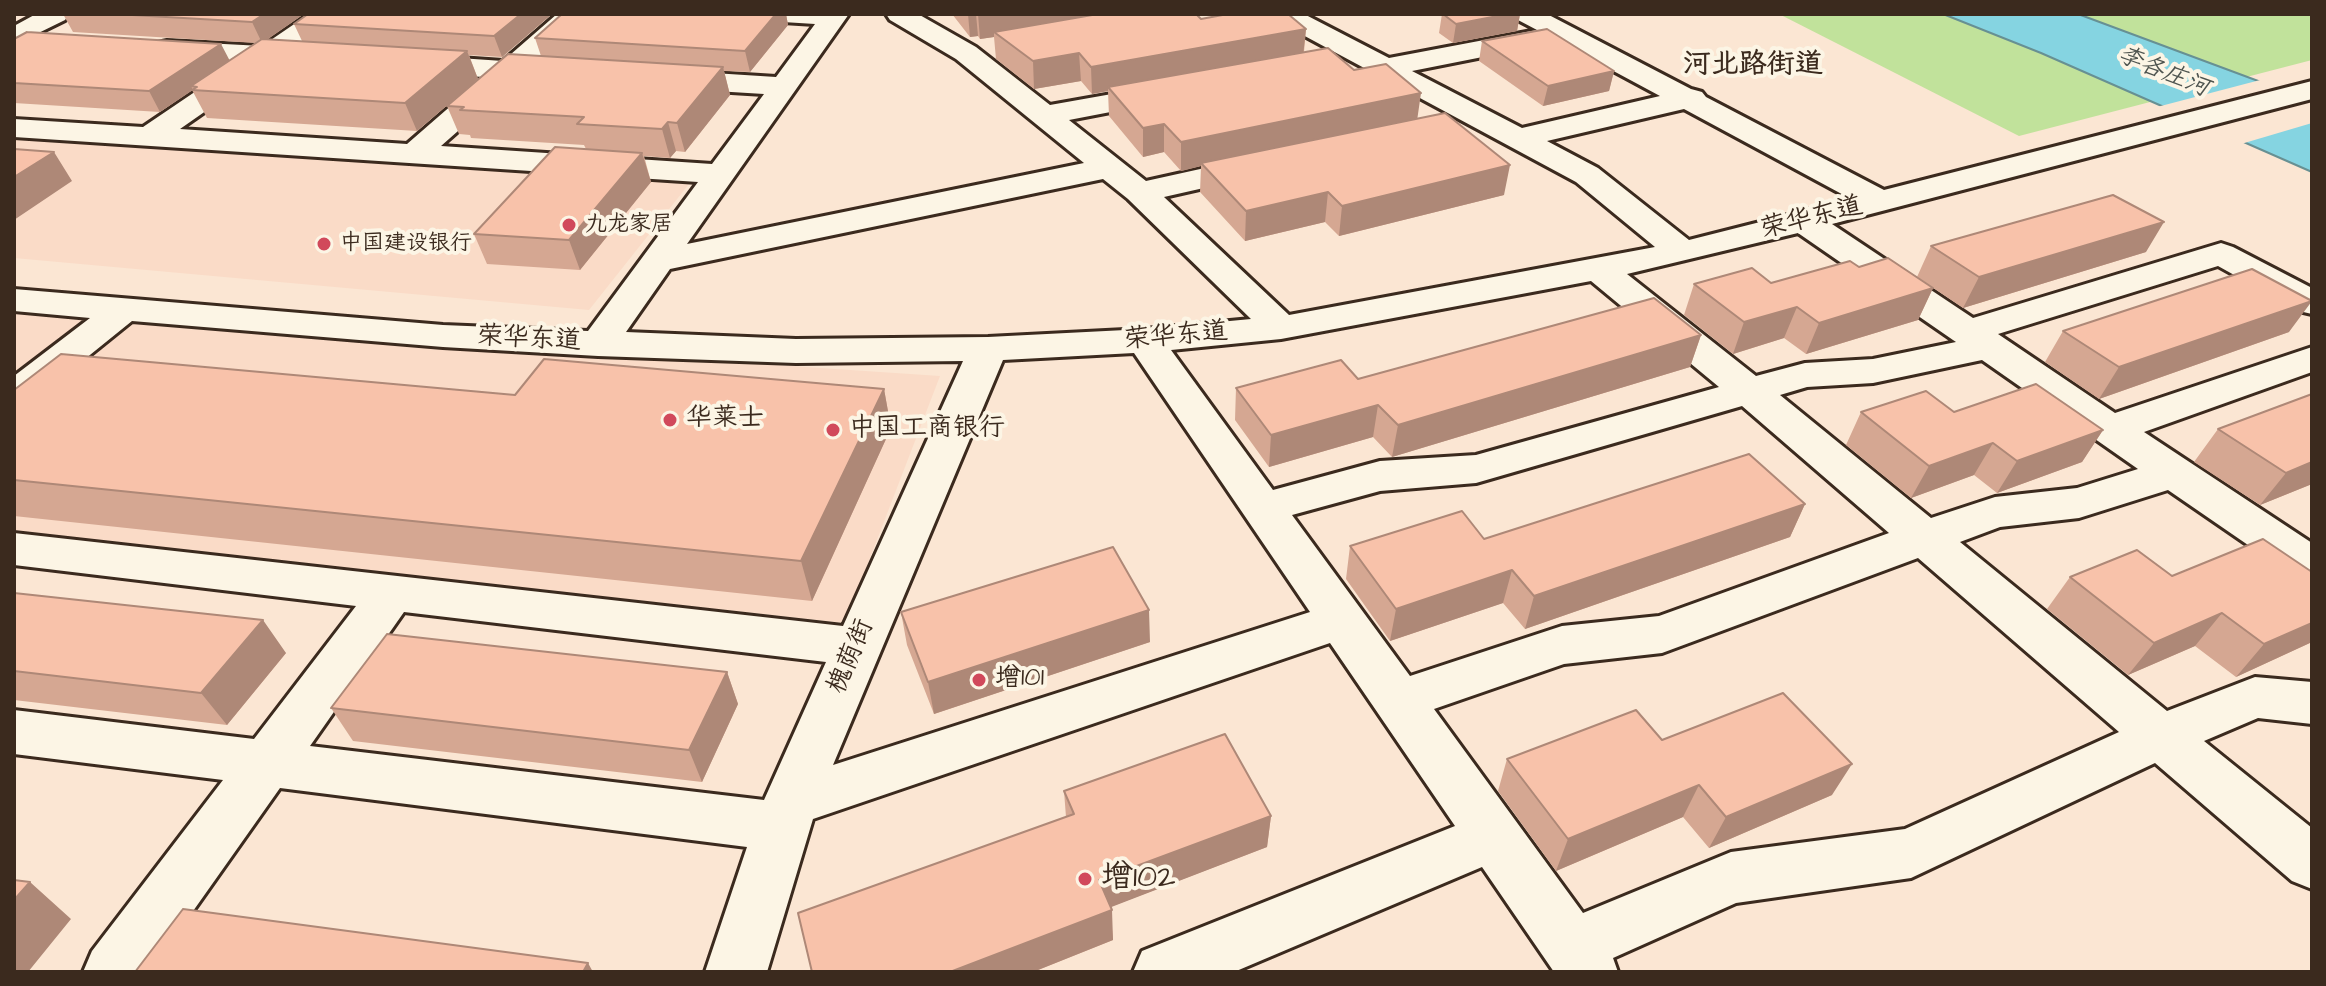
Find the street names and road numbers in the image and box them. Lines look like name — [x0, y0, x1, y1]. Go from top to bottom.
street label: 荣华东道 — [1758, 191, 1866, 247]
street label: 荣华东道 — [1123, 317, 1229, 357]
street label: 荣华东道 — [476, 322, 582, 358]
street label: 槐荫街 — [822, 615, 882, 699]

